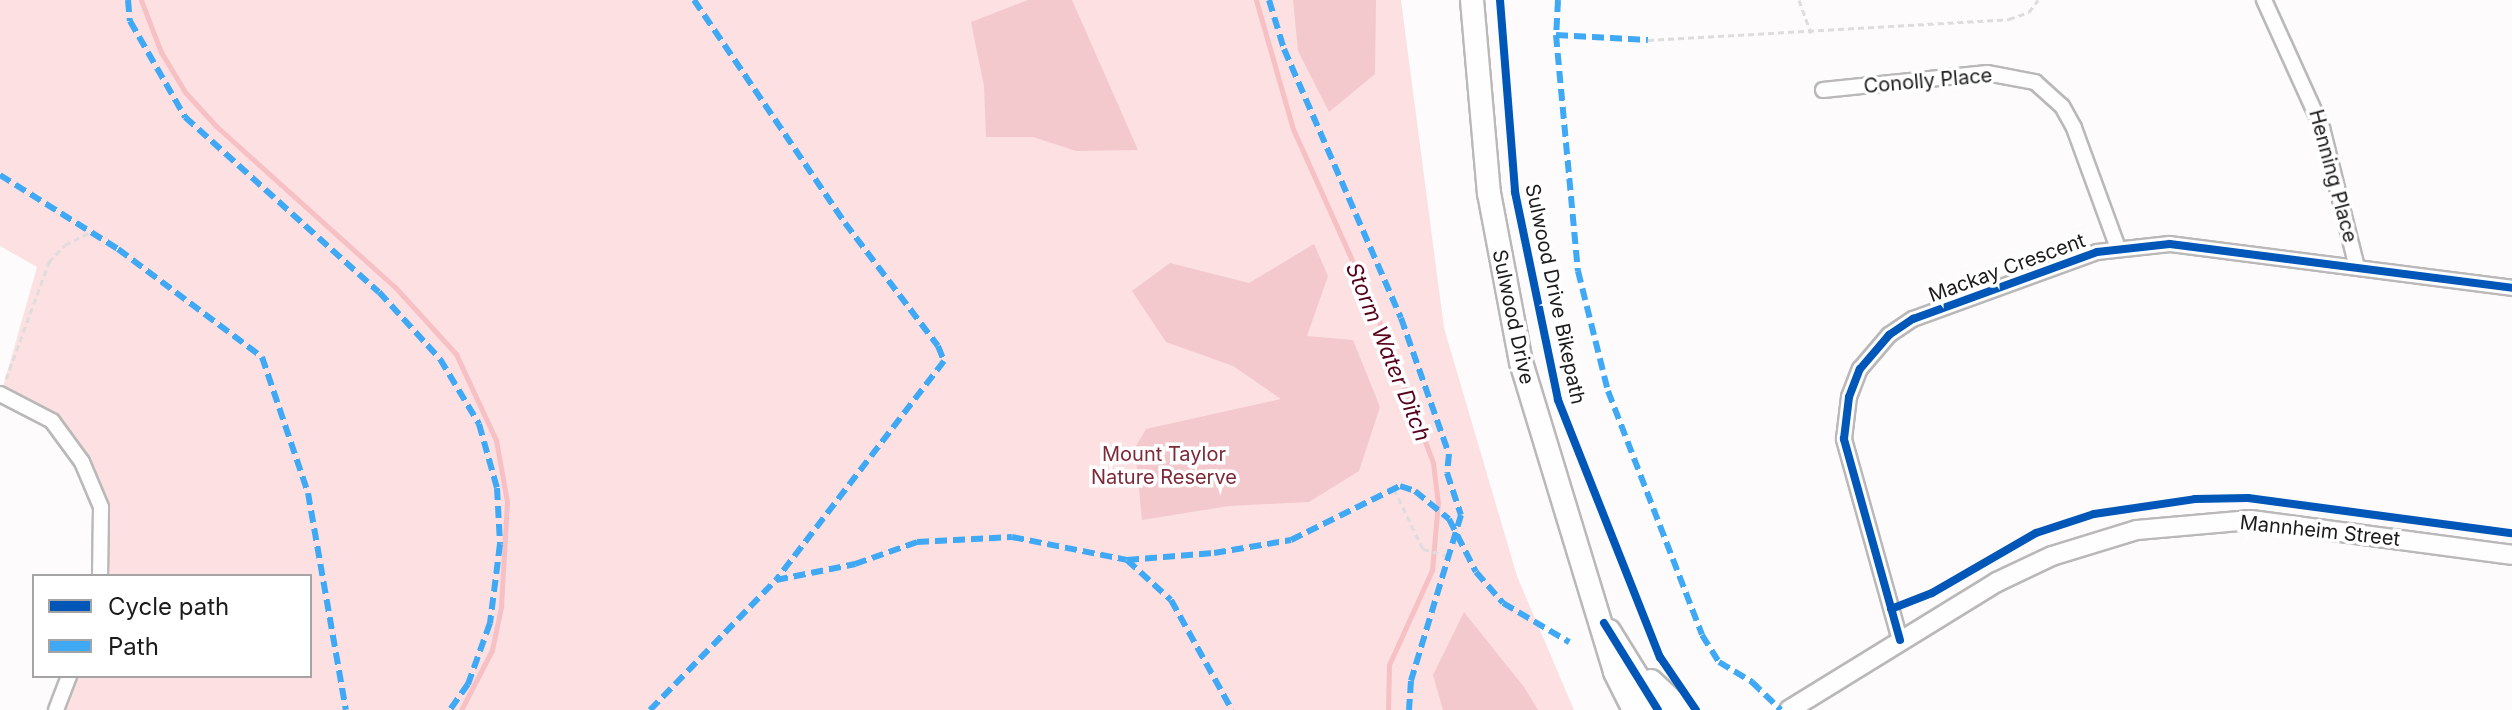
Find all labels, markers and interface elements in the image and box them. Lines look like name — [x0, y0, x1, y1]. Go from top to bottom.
street label: Conolly Place — [1863, 63, 1993, 99]
street label: Henning Place — [2304, 107, 2362, 245]
street label: Sulwood Drive Bikepath — [1520, 182, 1590, 406]
street label: Mackay Crescent — [1925, 229, 2089, 307]
street label: Sulwood Drive — [1487, 248, 1539, 386]
water label: Storm Water Ditch — [1340, 259, 1436, 445]
park label: Mount Taylor Nature Reserve — [1091, 442, 1237, 489]
street label: Mannheim Street — [2239, 511, 2401, 551]
legend — [32, 574, 312, 678]
text: Cycle path — [108, 592, 229, 621]
text: Path — [108, 632, 159, 661]

